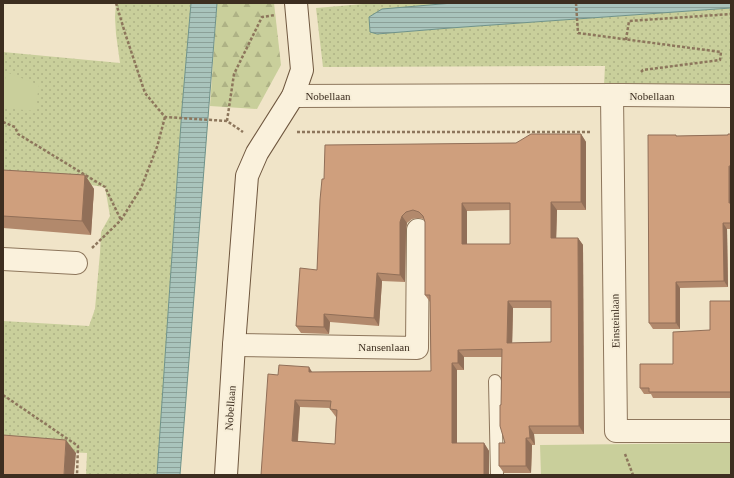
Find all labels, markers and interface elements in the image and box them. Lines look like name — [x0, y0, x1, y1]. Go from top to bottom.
street label: Nobellaan — [305, 90, 351, 102]
street label: Nobellaan — [629, 90, 675, 102]
street label: Einsteinlaan — [609, 293, 621, 348]
street label: Nansenlaan — [358, 341, 410, 353]
street label: Nobellaan — [222, 385, 238, 431]

